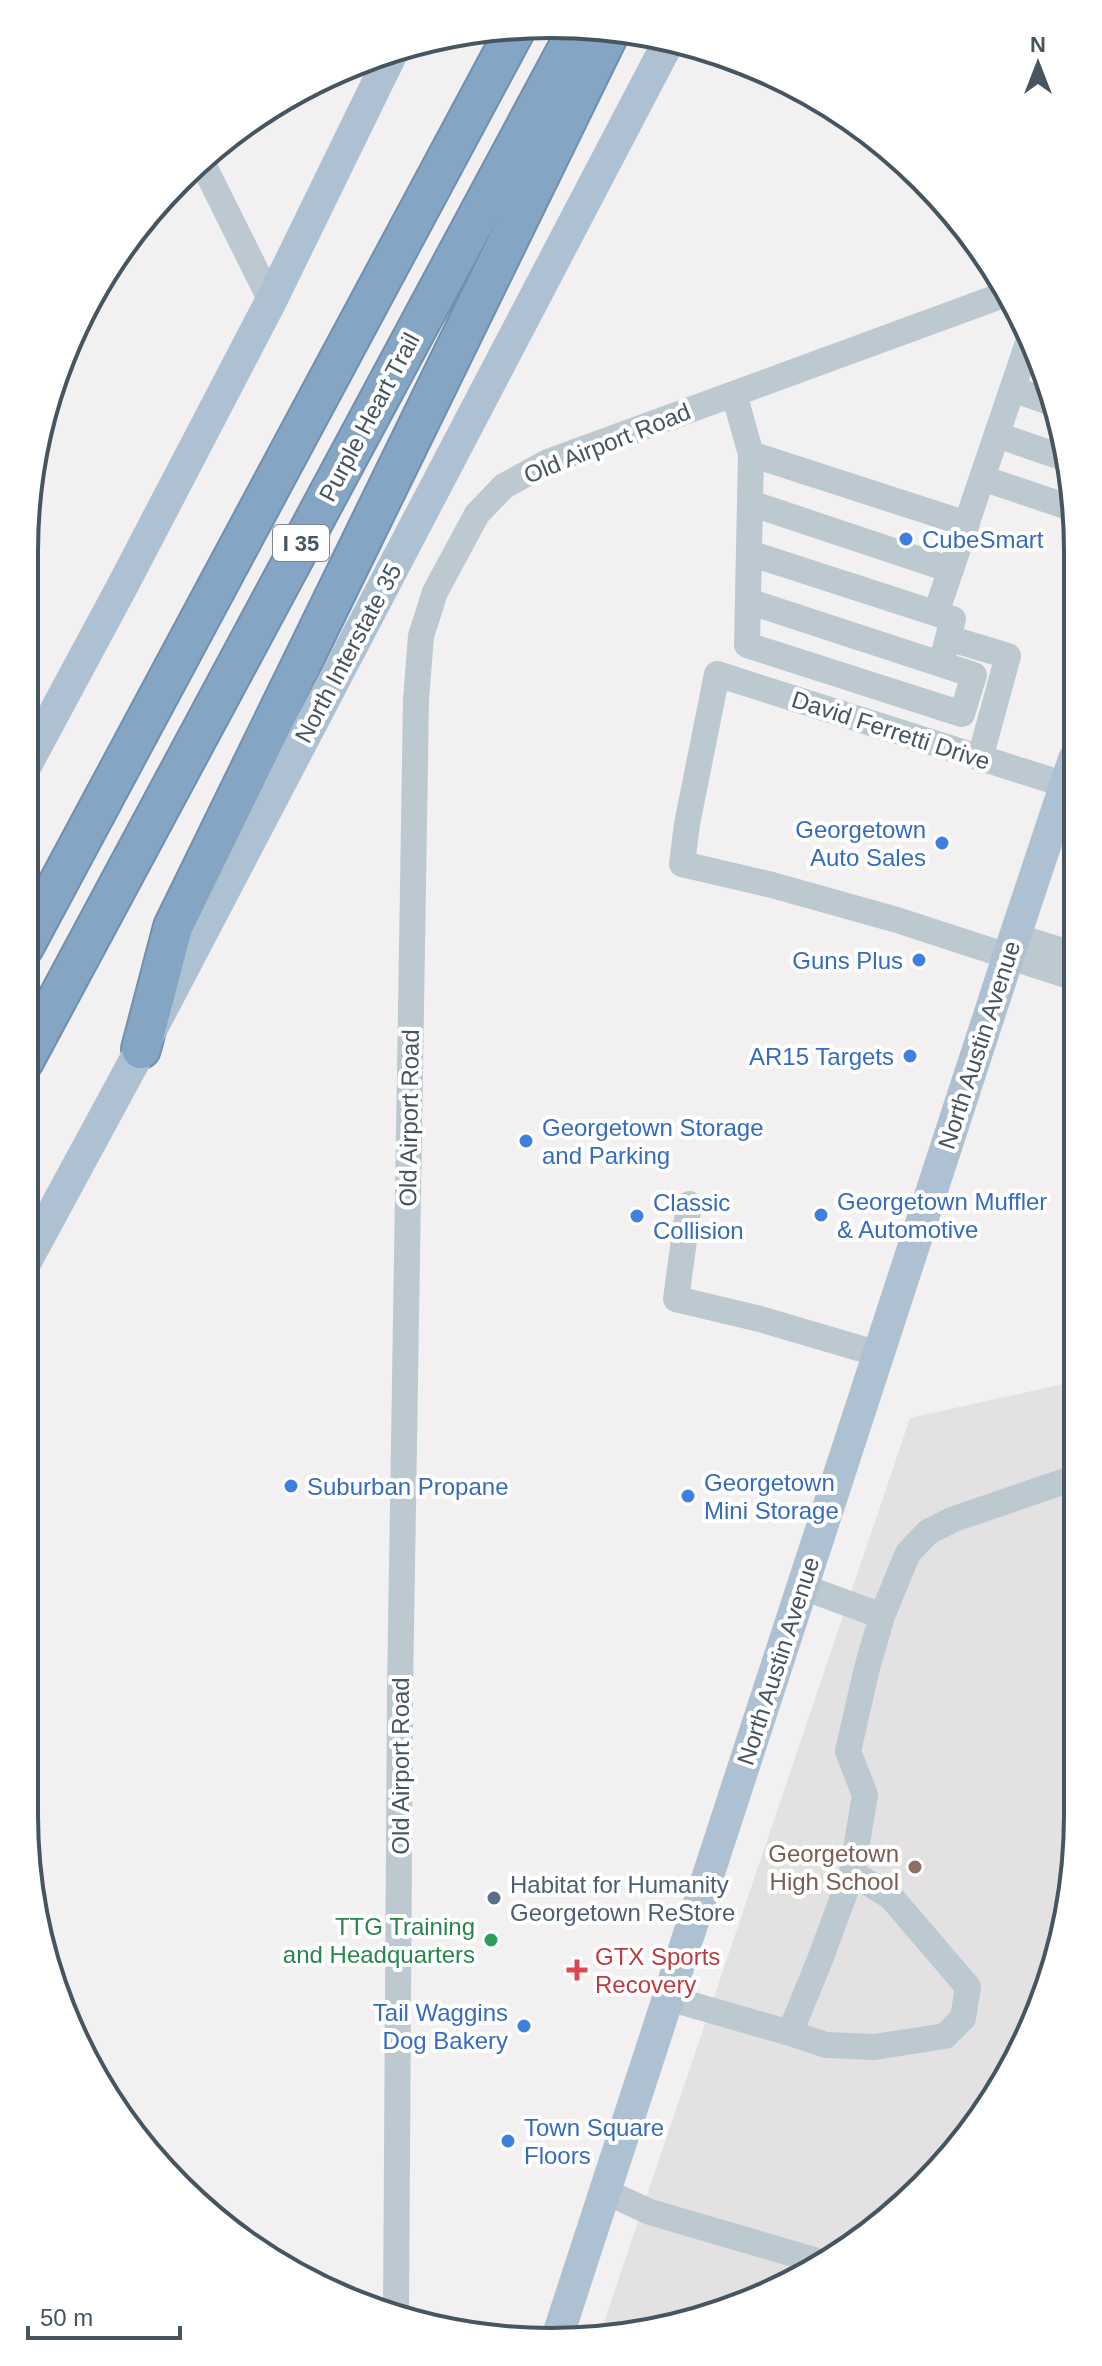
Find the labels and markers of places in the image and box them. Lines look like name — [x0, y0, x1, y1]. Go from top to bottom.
place label: CubeSmart — [922, 526, 1044, 553]
marker: CubeSmart — [897, 530, 915, 548]
place label: Georgetown Auto Sales — [795, 816, 926, 871]
marker: Georgetown Auto Sales — [933, 834, 951, 852]
place label: Guns Plus — [792, 947, 903, 974]
marker: Guns Plus — [910, 951, 928, 969]
place label: AR15 Targets — [749, 1043, 894, 1070]
marker: AR15 Targets — [901, 1047, 919, 1065]
place label: Georgetown Storage and Parking — [542, 1114, 763, 1169]
marker: Georgetown Storage and Parking — [517, 1132, 535, 1150]
place label: Georgetown Muffler & Automotive — [837, 1188, 1047, 1243]
place label: Classic Collision — [653, 1189, 744, 1244]
marker: Georgetown Muffler & Automotive — [812, 1206, 830, 1224]
marker: Classic Collision — [628, 1207, 646, 1225]
place label: Georgetown Mini Storage — [704, 1469, 839, 1524]
place label: Suburban Propane — [307, 1473, 509, 1500]
marker: Suburban Propane — [282, 1477, 300, 1495]
marker: Georgetown Mini Storage — [679, 1487, 697, 1505]
place label: Georgetown High School — [768, 1840, 899, 1895]
marker: Georgetown High School — [906, 1858, 924, 1876]
place label: Habitat for Humanity Georgetown ReStore — [510, 1871, 735, 1926]
marker: Habitat for Humanity Georgetown ReStore — [485, 1889, 503, 1907]
place label: TTG Training and Headquarters — [283, 1913, 475, 1968]
marker: TTG Training and Headquarters — [482, 1931, 500, 1949]
place label: GTX Sports Recovery — [595, 1943, 720, 1998]
marker: GTX Sports Recovery — [566, 1959, 588, 1981]
place label: Tail Waggins Dog Bakery — [373, 1999, 508, 2054]
marker: Tail Waggins Dog Bakery — [515, 2017, 533, 2035]
place label: Town Square Floors — [524, 2114, 664, 2169]
marker: Town Square Floors — [499, 2132, 517, 2150]

